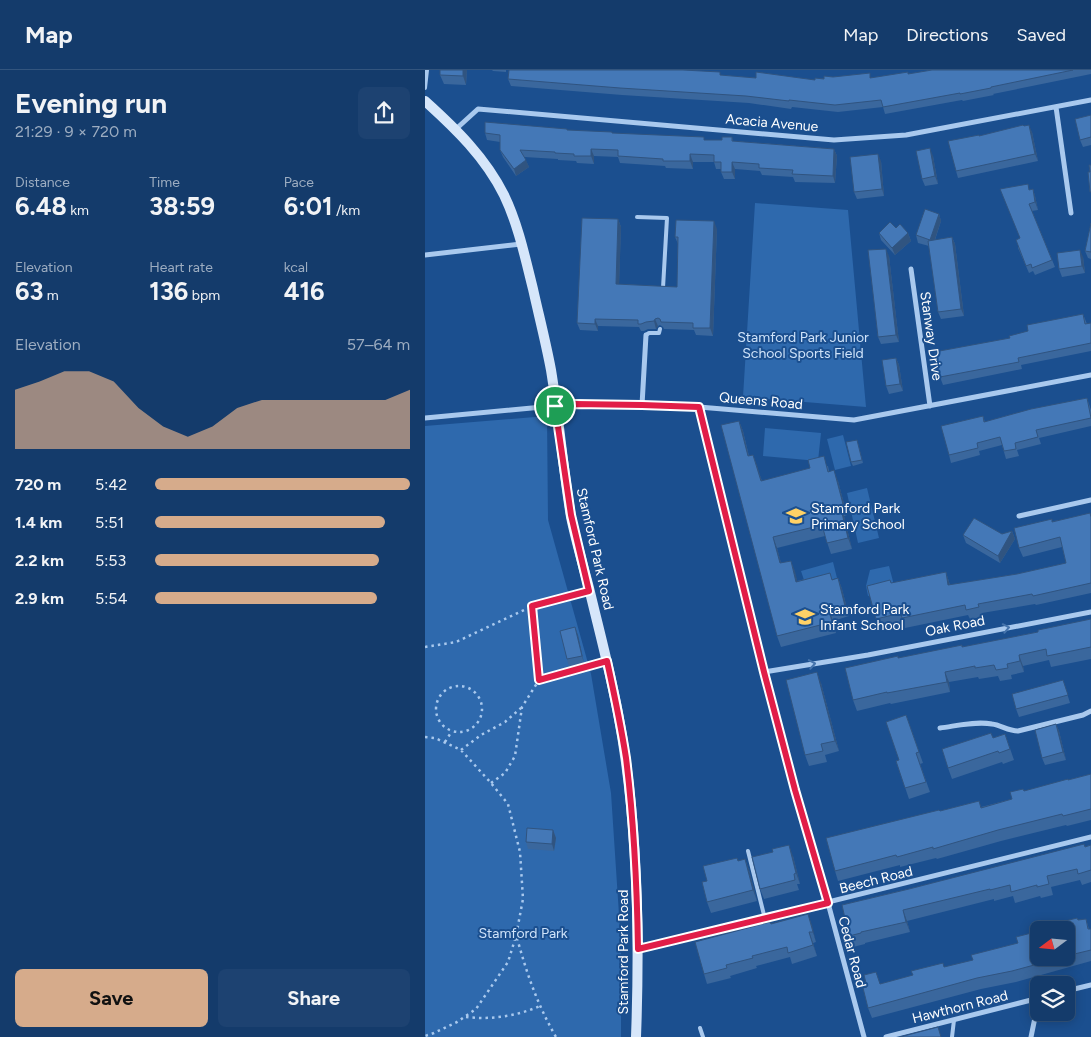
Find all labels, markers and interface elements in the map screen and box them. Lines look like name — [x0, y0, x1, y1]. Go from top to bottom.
text: Map — [25, 20, 73, 49]
text: Map — [843, 24, 878, 46]
text: Directions — [906, 24, 988, 46]
text: Saved — [1016, 24, 1066, 46]
text: Evening run — [15, 86, 167, 120]
button: share — [358, 87, 410, 139]
street label: Acacia Avenue — [725, 110, 819, 136]
text: 21:29 · 9 × 720 m — [15, 122, 137, 141]
text: Distance — [15, 174, 70, 191]
text: Time — [149, 174, 180, 191]
text: Pace — [284, 174, 314, 191]
text: 6.48 — [15, 191, 67, 221]
text: 38:59 — [149, 191, 215, 221]
text: 6:01 — [284, 191, 332, 221]
text: km — [67, 202, 89, 219]
text: /km — [332, 202, 360, 219]
text: Elevation — [15, 259, 73, 276]
text: Heart rate — [149, 259, 213, 276]
text: kcal — [284, 259, 308, 276]
text: 63 — [15, 276, 43, 306]
text: 136 — [149, 276, 188, 306]
text: 416 — [284, 276, 325, 306]
text: m — [43, 287, 59, 304]
text: bpm — [188, 287, 220, 304]
street label: Stanway Drive — [916, 290, 946, 382]
park label: Stamford Park Junior School Sports Field — [737, 329, 869, 362]
text: Elevation — [15, 335, 81, 354]
text: 57–64 m — [347, 335, 410, 354]
pin — [534, 385, 576, 427]
street label: Queens Road — [718, 389, 804, 413]
icon: arrive — [541, 392, 569, 420]
text: 720 m — [15, 475, 61, 494]
text: 5:42 — [95, 475, 127, 494]
street label: Stamford Park Road — [573, 486, 617, 612]
place label: Stamford Park Primary School — [811, 500, 905, 533]
school or university icon: Stamford Park Primary School — [785, 505, 807, 527]
text: 1.4 km — [15, 513, 62, 532]
text: 5:51 — [95, 513, 124, 532]
text: 2.2 km — [15, 551, 64, 570]
text: 5:53 — [95, 551, 126, 570]
text: 2.9 km — [15, 589, 64, 608]
text: 5:54 — [95, 589, 127, 608]
place label: Stamford Park Infant School — [820, 601, 909, 634]
school or university icon: Stamford Park Infant School — [794, 606, 816, 628]
street label: Oak Road — [924, 612, 986, 640]
one-way arrow — [1002, 623, 1011, 634]
one-way arrow — [808, 660, 817, 670]
street label: Beech Road — [838, 863, 914, 897]
street label: Stamford Park Road — [615, 890, 632, 1014]
street label: Cedar Road — [834, 914, 870, 990]
north arrow — [1030, 921, 1075, 966]
map controls — [1030, 921, 1075, 1021]
park label: Stamford Park — [478, 925, 568, 942]
button: Save — [15, 969, 208, 1027]
button: Share — [218, 969, 410, 1027]
button: layers — [1030, 976, 1075, 1021]
street label: Hawthorn Road — [910, 987, 1010, 1027]

